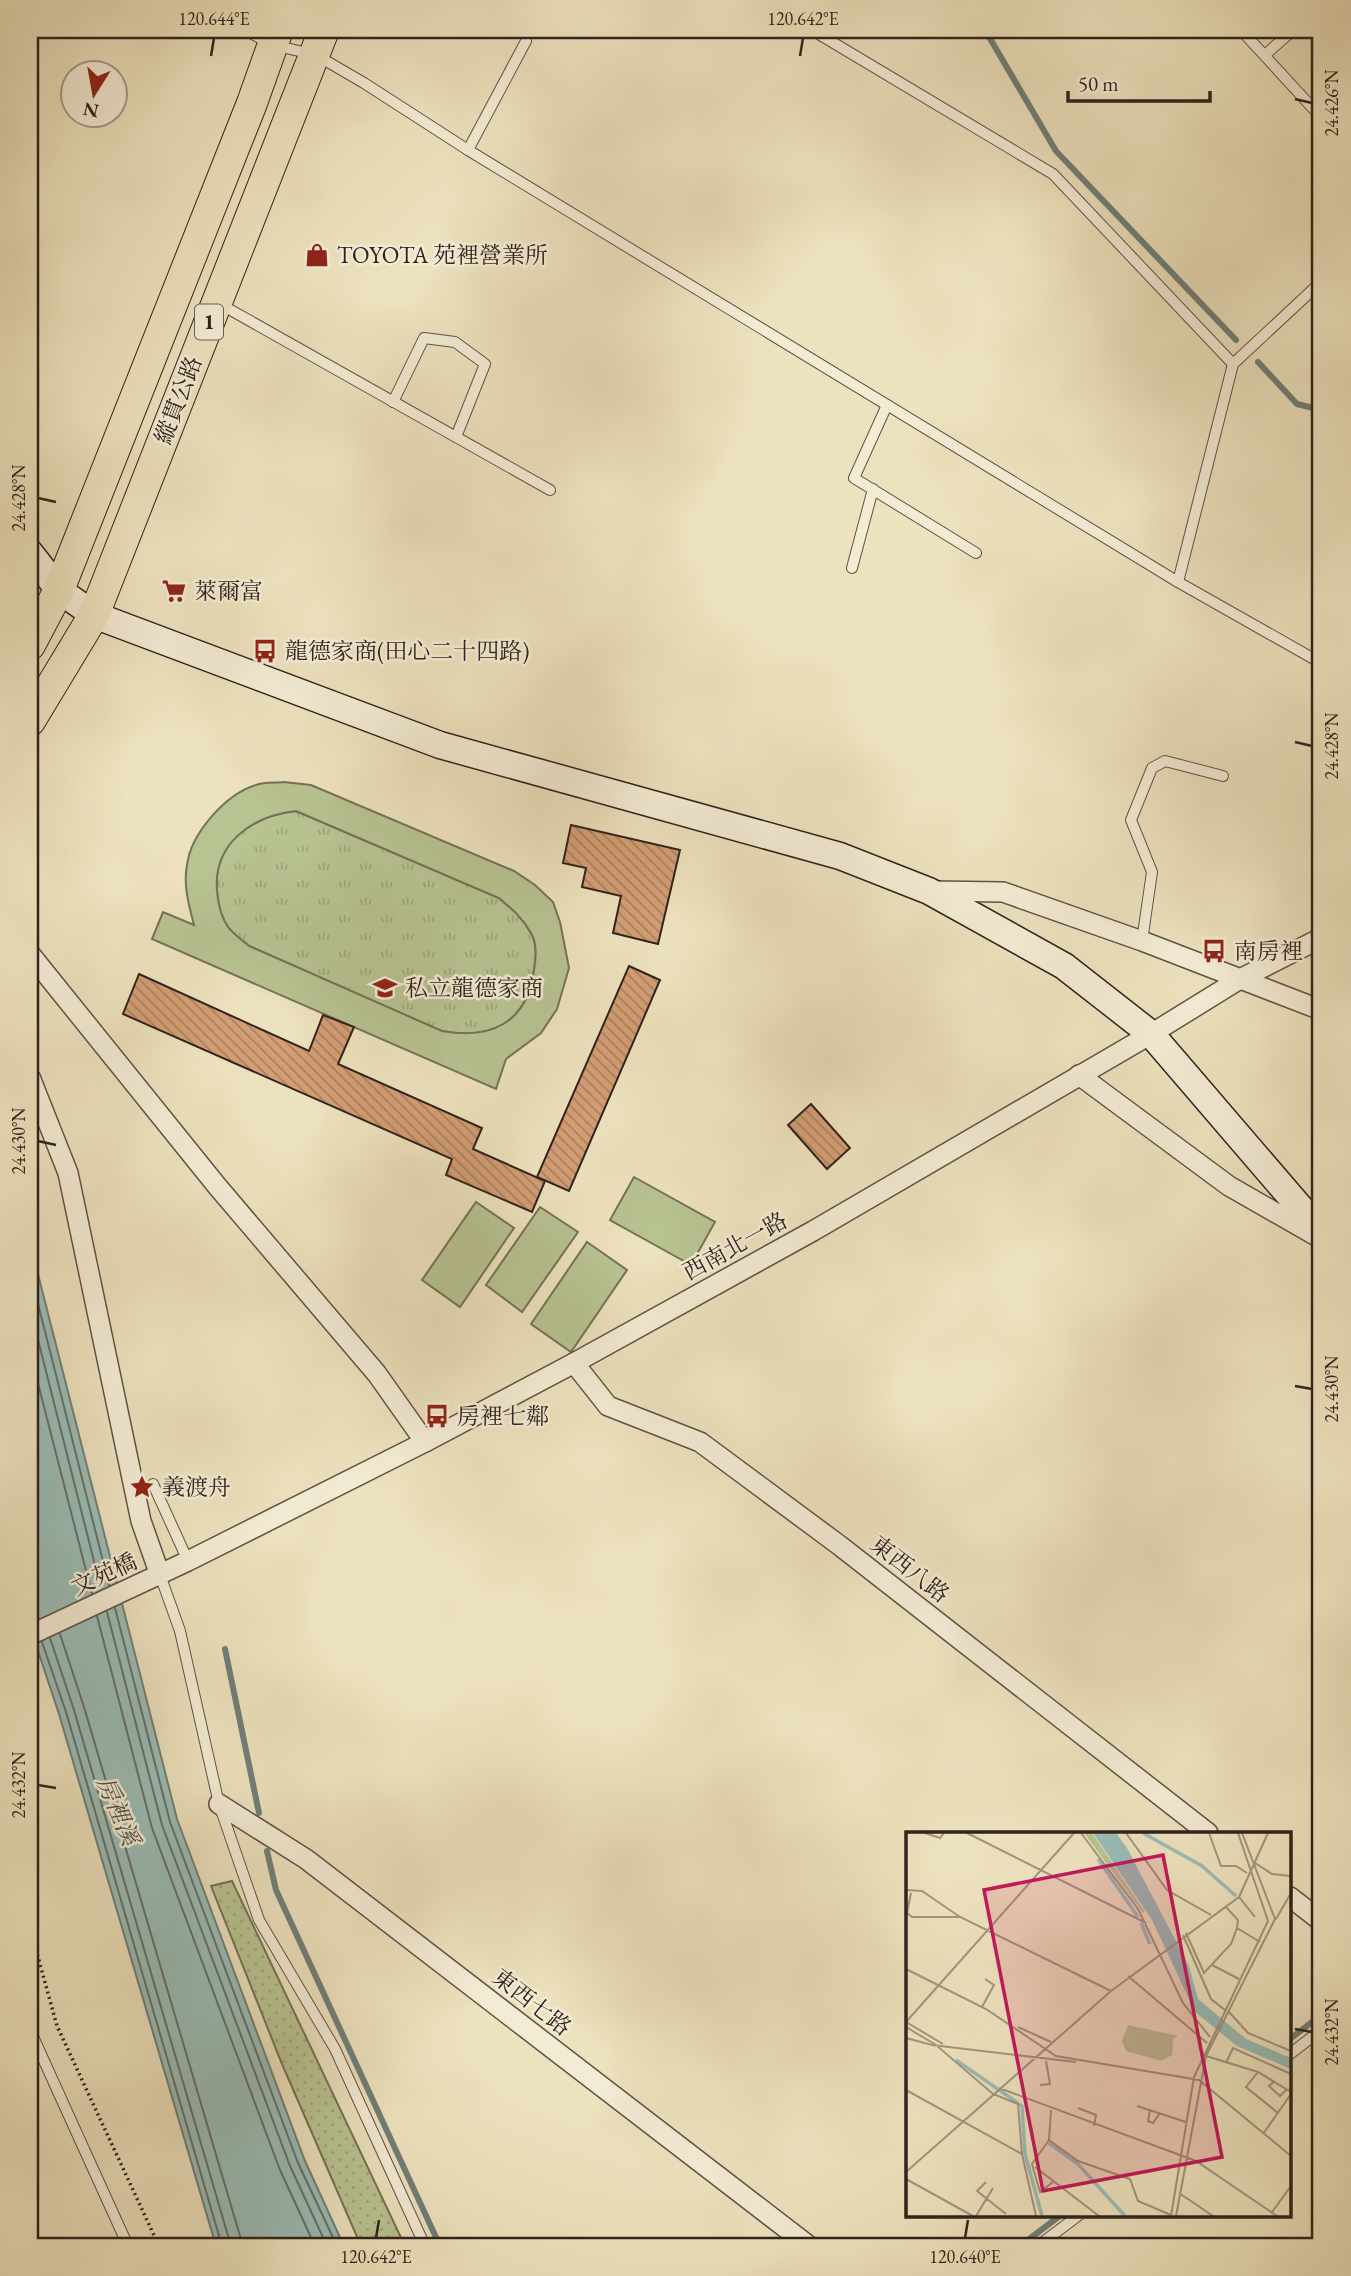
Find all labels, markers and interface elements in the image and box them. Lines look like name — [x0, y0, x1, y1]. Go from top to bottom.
text: 120.644°E — [178, 7, 250, 30]
text: 120.642°E — [767, 7, 839, 30]
north arrow — [60, 60, 130, 130]
scale bar — [1068, 60, 1209, 104]
text: 24.426°N — [1320, 69, 1343, 136]
text: 50 m — [1078, 70, 1119, 97]
text: N — [80, 96, 101, 124]
place label: TOYOTA 苑裡營業所 — [337, 240, 548, 270]
shop icon: TOYOTA 苑裡營業所 — [303, 241, 331, 269]
road number: 1 — [195, 304, 223, 340]
street label: 縱貫公路 — [148, 352, 208, 448]
text: 24.428°N — [7, 464, 30, 531]
place label: 萊爾富 — [194, 576, 263, 606]
supermarket icon: 萊爾富 — [160, 577, 188, 605]
place label: 龍德家商(田心二十四路) — [285, 636, 530, 666]
bus stop icon: 龍德家商(田心二十四路) — [251, 637, 279, 665]
text: 24.428°N — [1320, 712, 1343, 779]
place label: 南房裡 — [1234, 936, 1303, 966]
bus stop icon: 南房裡 — [1200, 937, 1228, 965]
place label: 私立龍德家商 — [405, 973, 543, 1003]
school or university icon: 私立龍德家商 — [371, 974, 399, 1002]
text: 24.430°N — [7, 1107, 30, 1174]
street label: 西南北一路 — [677, 1205, 793, 1287]
text: 24.430°N — [1320, 1355, 1343, 1422]
place label: 房裡七鄰 — [457, 1401, 549, 1431]
bus stop icon: 房裡七鄰 — [423, 1402, 451, 1430]
place label: 義渡舟 — [162, 1472, 231, 1502]
place icon: 義渡舟 — [128, 1473, 156, 1501]
street label: 東西八路 — [865, 1529, 955, 1609]
street label: 文苑橋 — [66, 1546, 142, 1602]
text: 24.432°N — [7, 1751, 30, 1818]
water label: 房裡溪 — [90, 1772, 148, 1853]
inset map — [906, 1832, 1292, 2216]
street label: 東西七路 — [487, 1962, 577, 2042]
text: 24.432°N — [1320, 1998, 1343, 2065]
text: 120.642°E — [340, 2245, 412, 2268]
text: 120.640°E — [929, 2245, 1001, 2268]

